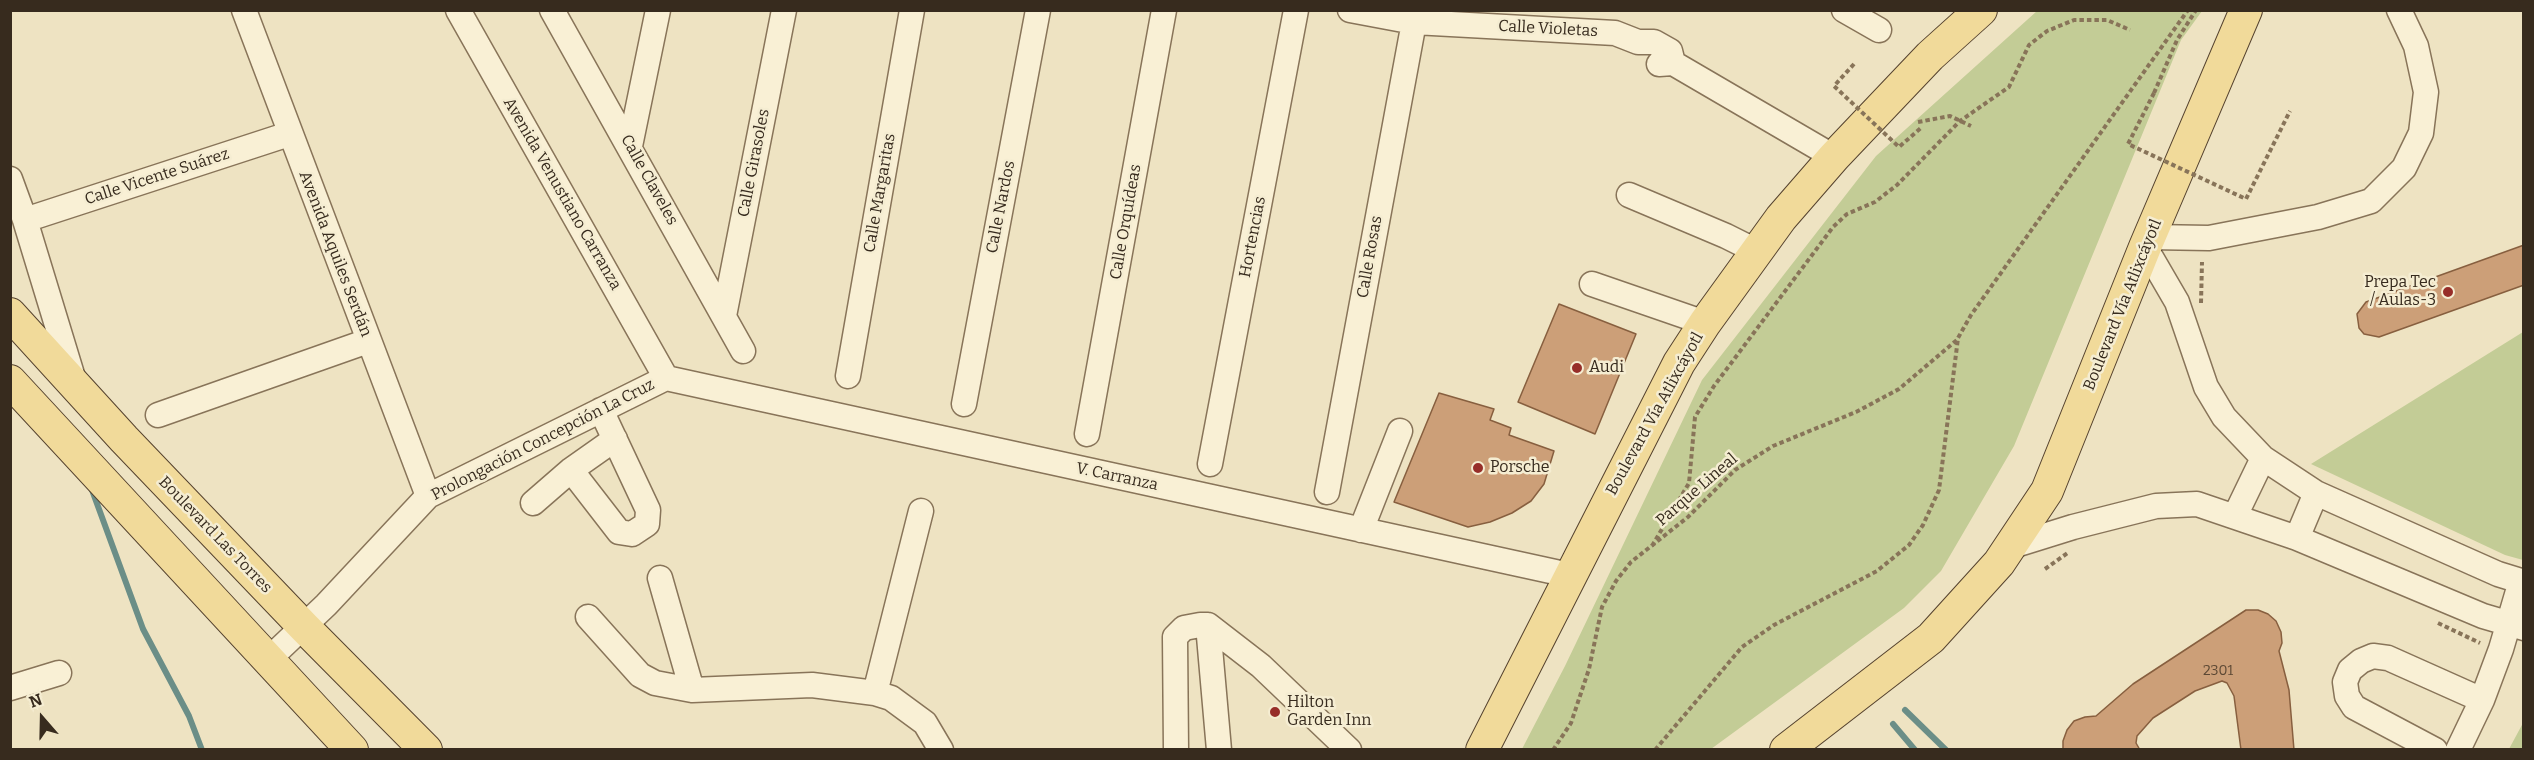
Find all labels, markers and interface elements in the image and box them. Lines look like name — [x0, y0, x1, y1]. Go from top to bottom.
street label: Calle Violetas — [1498, 17, 1598, 41]
street label: Avenida Venustiano Carranza — [499, 94, 625, 294]
street label: Calle Girasoles — [734, 107, 774, 219]
street label: Calle Claveles — [616, 131, 682, 229]
street label: Calle Margaritas — [860, 132, 900, 254]
street label: Calle Vicente Suárez — [82, 145, 232, 209]
street label: Calle Nardos — [983, 159, 1019, 255]
street label: Calle Orquídeas — [1106, 163, 1146, 281]
street label: Avenida Aquiles Serdán — [295, 169, 375, 339]
street label: Hortencias — [1236, 195, 1270, 279]
street label: Calle Rosas — [1353, 214, 1387, 300]
street label: Boulevard Vía Atlixcáyotl — [2080, 216, 2166, 394]
place label: Prepa Tec / Aulas-3 — [2364, 273, 2436, 311]
marker: Prepa Tec / Aulas-3 — [2441, 285, 2455, 299]
street label: Boulevard Vía Atlixcáyotl — [1602, 329, 1708, 499]
place label: Audi — [1589, 358, 1624, 378]
marker: Audi — [1570, 361, 1584, 375]
street label: Prolongación Concepción La Cruz — [428, 375, 658, 505]
street label: Parque Lineal — [1652, 450, 1742, 530]
place label: Porsche — [1490, 458, 1550, 478]
street label: V. Carranza — [1074, 459, 1160, 495]
marker: Porsche — [1471, 461, 1485, 475]
street label: Boulevard Las Torres — [154, 473, 276, 597]
house number: 2301 — [2203, 663, 2233, 679]
north arrow — [12, 688, 72, 748]
text: N — [27, 690, 45, 712]
place label: Hilton Garden Inn — [1287, 693, 1372, 731]
marker: Hilton Garden Inn — [1268, 705, 1282, 719]

